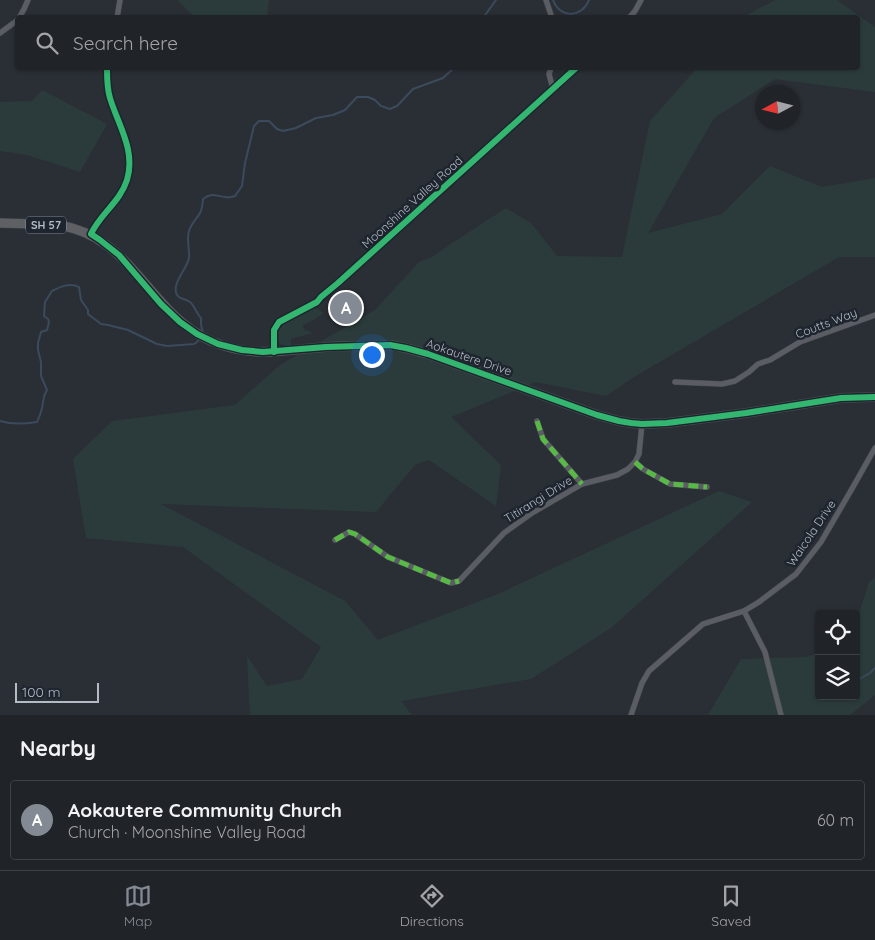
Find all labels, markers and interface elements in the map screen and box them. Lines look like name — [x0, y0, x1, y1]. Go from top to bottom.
search box — [15, 15, 860, 70]
icon: search — [33, 29, 61, 57]
text: Search here — [73, 31, 178, 55]
north arrow — [755, 85, 800, 130]
street label: Moonshine Valley Road — [359, 153, 465, 251]
road number: SH 57 — [26, 216, 66, 234]
pin: A — [330, 289, 362, 327]
street label: Coutts Way — [793, 304, 859, 342]
street label: Aokautere Drive — [424, 335, 514, 379]
your location — [359, 342, 385, 368]
street label: Titirangi Drive — [501, 472, 575, 526]
street label: Waicola Drive — [783, 497, 839, 569]
map controls — [815, 610, 860, 700]
button: locate — [815, 610, 860, 655]
button: layers — [815, 655, 860, 700]
scale bar — [15, 680, 99, 703]
text: 100 m — [22, 683, 60, 701]
text: Nearby — [20, 735, 96, 761]
text: Aokautere Community Church — [68, 798, 342, 822]
text: A — [32, 810, 42, 830]
text: 60 m — [817, 810, 854, 830]
text: Church · Moonshine Valley Road — [68, 822, 306, 842]
tab: Map — [124, 882, 152, 930]
tab: Directions — [400, 882, 464, 930]
tab: Saved — [711, 882, 751, 930]

